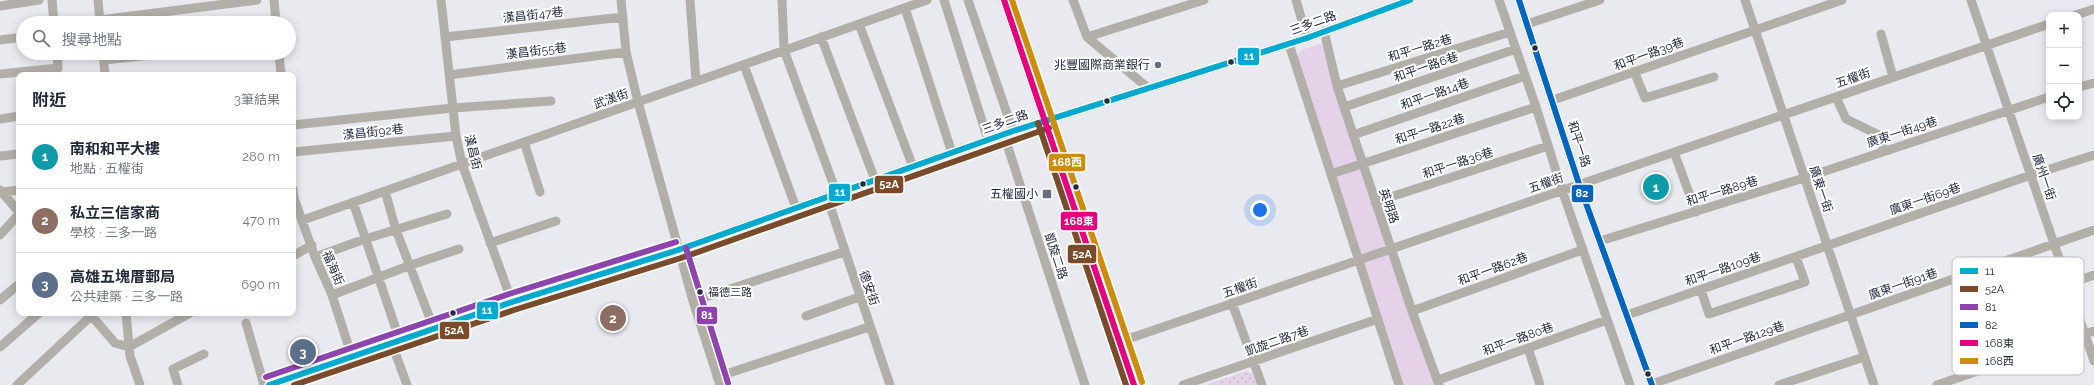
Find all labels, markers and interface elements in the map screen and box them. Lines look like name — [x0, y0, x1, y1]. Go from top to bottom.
street label: 漢昌街47巷 — [502, 5, 564, 25]
street label: 三多二路 — [1288, 8, 1338, 38]
map controls — [2046, 12, 2082, 120]
button: + — [2046, 12, 2082, 48]
search box — [16, 16, 296, 60]
icon: search — [30, 27, 52, 49]
text: 搜尋地點 — [62, 31, 122, 49]
street label: 和平一路2巷 — [1386, 32, 1454, 64]
street label: 和平一路39巷 — [1612, 35, 1686, 73]
street label: 漢昌街55巷 — [505, 40, 567, 62]
unlabelled marker — [1530, 43, 1540, 53]
line badge: 11 — [1237, 47, 1260, 66]
button: − — [2046, 48, 2082, 84]
street label: 和平一路6巷 — [1392, 49, 1460, 85]
text: 11 — [1244, 50, 1255, 63]
unlabelled marker — [1226, 57, 1236, 67]
place label: 兆豐國際商業銀行 — [1054, 58, 1150, 72]
marker: 兆豐國際商業銀行 — [1153, 60, 1163, 70]
street label: 五權街 — [1834, 66, 1872, 90]
street label: 和平一路14巷 — [1399, 76, 1471, 112]
button: locate — [2046, 84, 2082, 120]
street label: 武漢街 — [592, 87, 630, 111]
text: 附近 — [32, 90, 66, 110]
text: 3筆結果 — [234, 92, 280, 107]
unlabelled marker — [1102, 96, 1112, 106]
street label: 三多二路 — [980, 107, 1030, 137]
street label: 和平一路22巷 — [1393, 111, 1467, 147]
street label: 廣東一街49巷 — [1865, 114, 1939, 150]
street label: 和平一路 — [1565, 119, 1593, 169]
street label: 漢昌街92巷 — [342, 122, 404, 142]
street label: 漢昌街 — [462, 133, 484, 171]
text: 南和和平大樓 — [70, 140, 160, 158]
street label: 和平一路36巷 — [1421, 145, 1495, 181]
text: 1 — [42, 149, 48, 164]
text: 280 m — [242, 149, 280, 164]
street label: 廣州一街 — [2030, 152, 2058, 202]
line badge: 168西 — [1048, 153, 1086, 172]
text: 168西 — [1052, 156, 1082, 169]
text: 地點 · 五權街 — [70, 161, 144, 176]
street label: 廣東一街 — [1807, 164, 1835, 214]
street label: 五權街 — [1527, 171, 1565, 195]
pin: 1 — [1643, 172, 1669, 202]
street label: 和平一路89巷 — [1684, 173, 1760, 209]
line badge: 52A — [874, 175, 904, 194]
text: 52A — [879, 178, 899, 191]
unlabelled marker — [858, 179, 868, 189]
street label: 廣東一街69巷 — [1888, 180, 1962, 218]
unlabelled marker — [1071, 182, 1081, 192]
line badge: 11 — [828, 183, 851, 202]
line badge: 82 — [1571, 184, 1594, 203]
text: 11 — [835, 186, 846, 199]
place label: 五權國小 — [990, 187, 1038, 201]
street label: 英明路 — [1377, 187, 1401, 225]
text: 82 — [1576, 187, 1588, 200]
marker: 五權國小 — [1041, 188, 1053, 200]
your location — [1250, 200, 1270, 220]
text: 私立三信家商 — [70, 204, 160, 222]
line badge: 168東 — [1060, 211, 1098, 231]
text: 2 — [41, 213, 49, 228]
text: 470 m — [243, 213, 280, 228]
text: 168東 — [1064, 215, 1094, 228]
text: 學校 · 三多一路 — [70, 225, 157, 240]
street label: 凱旋二路 — [1042, 231, 1070, 281]
line badge: 52A — [1067, 244, 1097, 264]
text: 52A — [1072, 248, 1092, 261]
street label: 福海街 — [320, 249, 346, 287]
street label: 和平一路109巷 — [1683, 249, 1763, 289]
street label: 和平一路62巷 — [1456, 250, 1530, 288]
legend — [1952, 257, 2084, 375]
text: 11 — [1985, 265, 1995, 278]
street label: 廣東一街91巷 — [1867, 266, 1939, 302]
text: 高雄五塊厝郵局 — [70, 268, 175, 286]
street label: 德安街 — [857, 269, 881, 307]
street label: 五權街 — [1221, 276, 1259, 300]
text: 3 — [41, 277, 49, 292]
text: 690 m — [241, 277, 280, 292]
text: 52A — [1985, 283, 2005, 296]
place label: 福德三路 — [708, 286, 752, 299]
marker: 福德三路 — [695, 287, 705, 297]
text: 公共建築 · 三多一路 — [70, 289, 183, 304]
line badge: 11 — [476, 301, 499, 320]
text: 81 — [1985, 301, 1997, 314]
pin: 2 — [600, 303, 626, 333]
text: 11 — [482, 304, 493, 317]
line badge: 81 — [696, 306, 718, 325]
unlabelled marker — [448, 308, 458, 318]
text: 81 — [701, 309, 714, 322]
street label: 和平一路129巷 — [1708, 319, 1786, 357]
text: 82 — [1985, 319, 1998, 332]
street label: 和平一路80巷 — [1481, 320, 1555, 358]
line badge: 52A — [439, 321, 470, 340]
text: 52A — [444, 324, 464, 337]
street label: 凱旋二路7巷 — [1243, 324, 1311, 358]
pin: 3 — [290, 337, 316, 367]
text: 168東 — [1985, 337, 2014, 350]
text: 168西 — [1985, 355, 2014, 368]
unlabelled marker — [1643, 369, 1653, 379]

